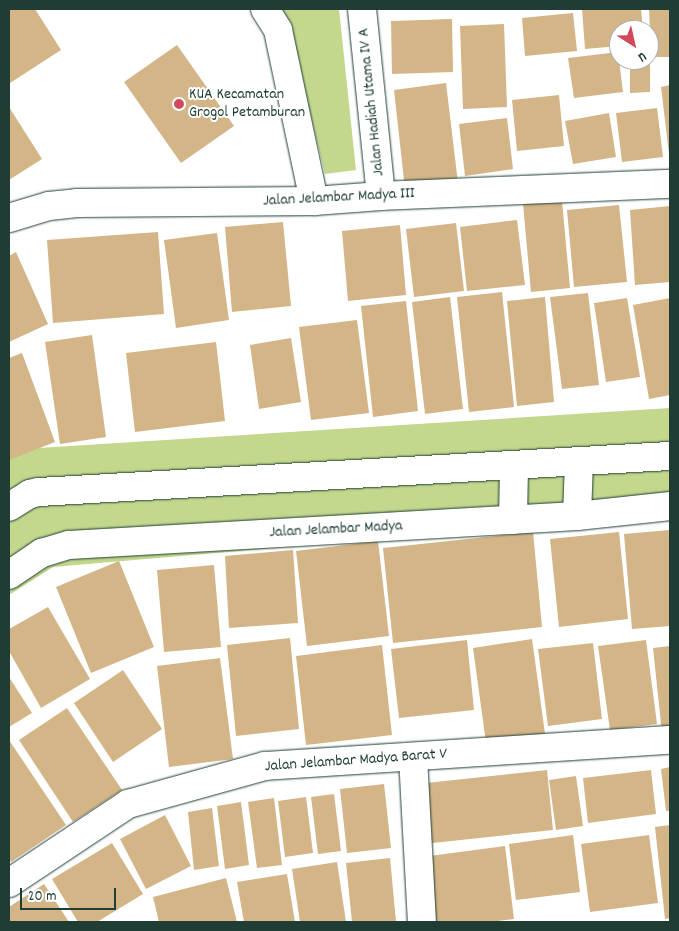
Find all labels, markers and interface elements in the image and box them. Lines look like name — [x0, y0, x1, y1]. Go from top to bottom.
north arrow — [609, 20, 659, 70]
street label: Jalan Hadiah Utama IV A — [355, 27, 389, 177]
text: U — [634, 46, 651, 67]
place label: KUA Kecamatan Grogol Petamburan — [189, 85, 305, 123]
marker: KUA Kecamatan Grogol Petamburan — [173, 98, 185, 110]
street label: Jalan Jelambar Madya III — [263, 184, 415, 212]
street label: Jalan Jelambar Madya — [269, 517, 403, 543]
street label: Jalan Jelambar Madya Barat V — [264, 745, 448, 777]
scale bar — [22, 878, 119, 910]
text: 20 m — [28, 886, 56, 908]

